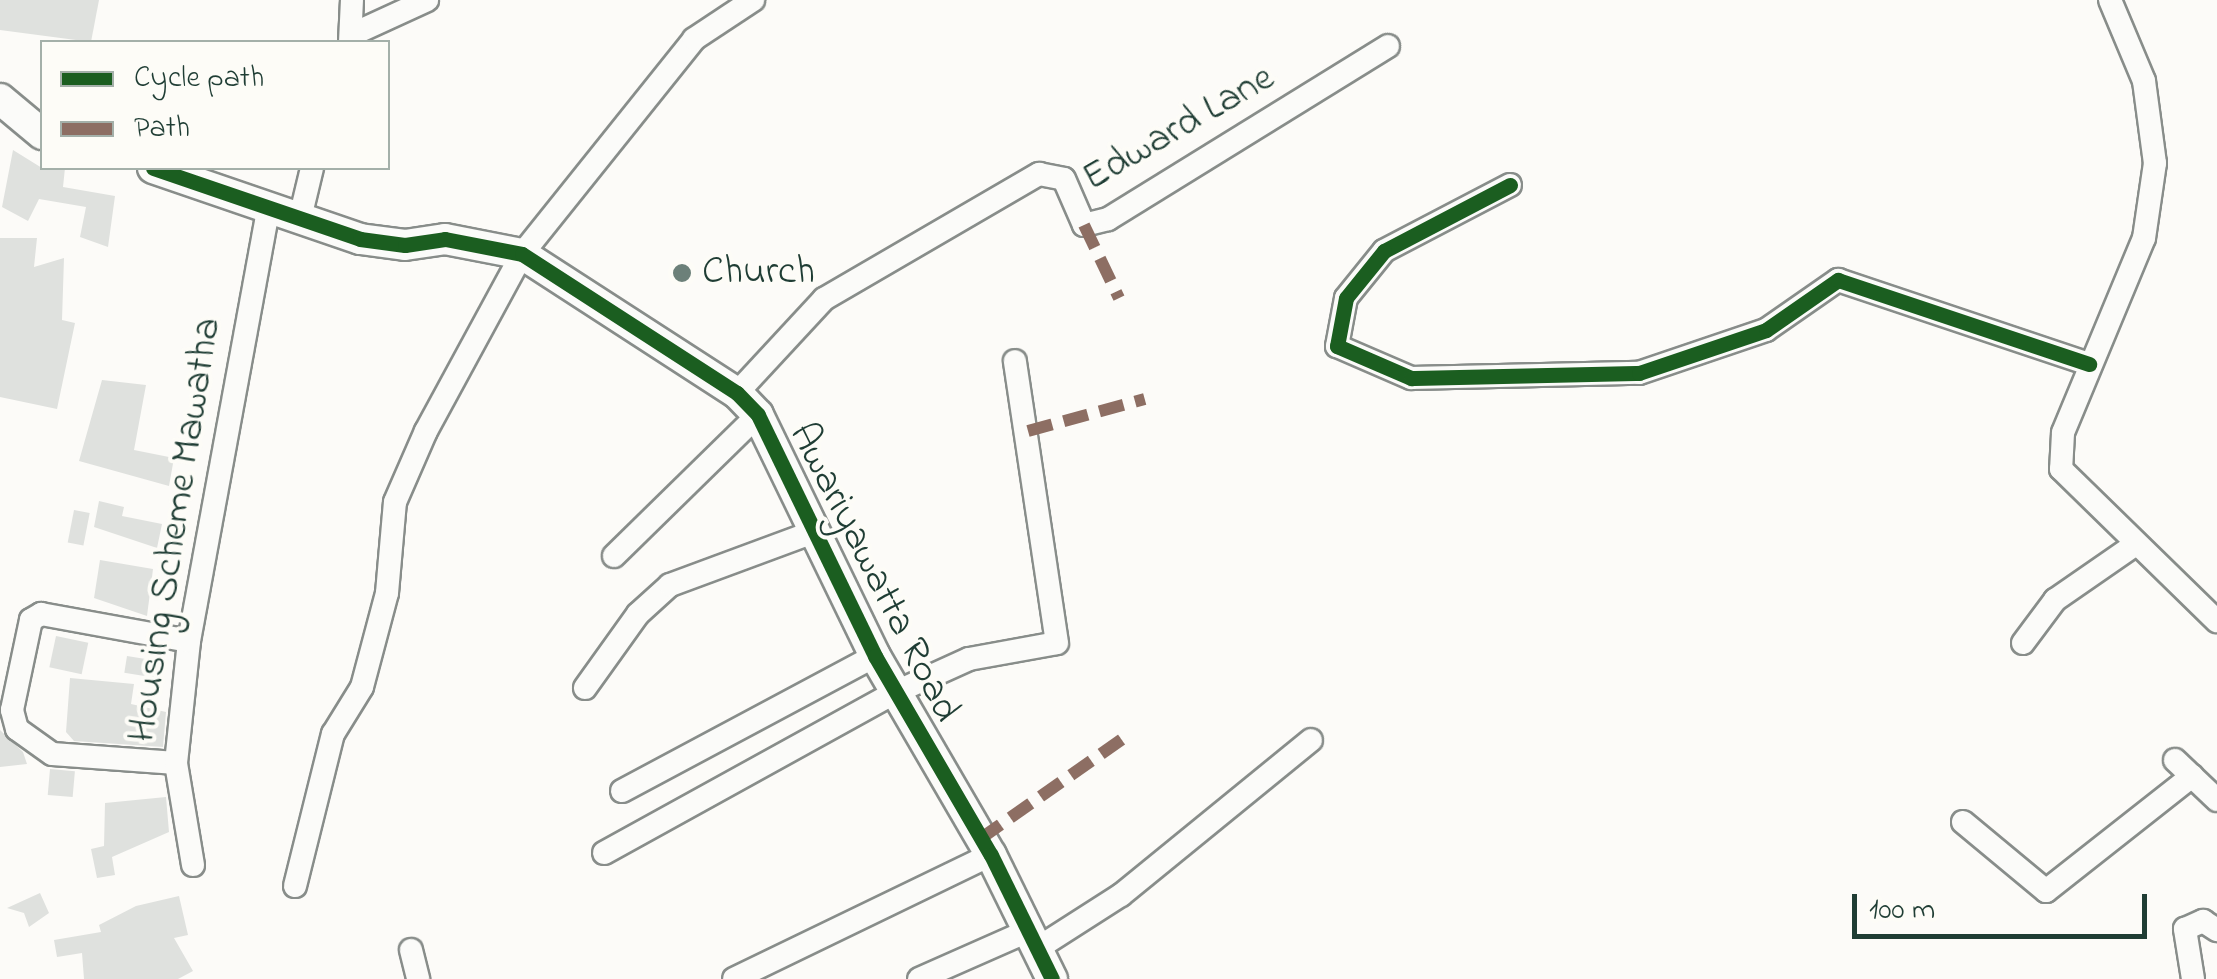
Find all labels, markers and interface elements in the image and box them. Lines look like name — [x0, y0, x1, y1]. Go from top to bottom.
legend — [40, 40, 390, 170]
street label: Edward Lane — [1075, 55, 1283, 203]
text: Cycle path — [134, 57, 264, 101]
text: Path — [134, 107, 190, 151]
place label: Church — [702, 249, 815, 297]
marker: Church — [671, 262, 693, 284]
street label: Housing Scheme Mawatha — [119, 314, 233, 746]
street label: Awariyawatta Road — [777, 415, 969, 731]
scale bar — [1857, 874, 2152, 936]
text: 100 m — [1869, 889, 1935, 933]

